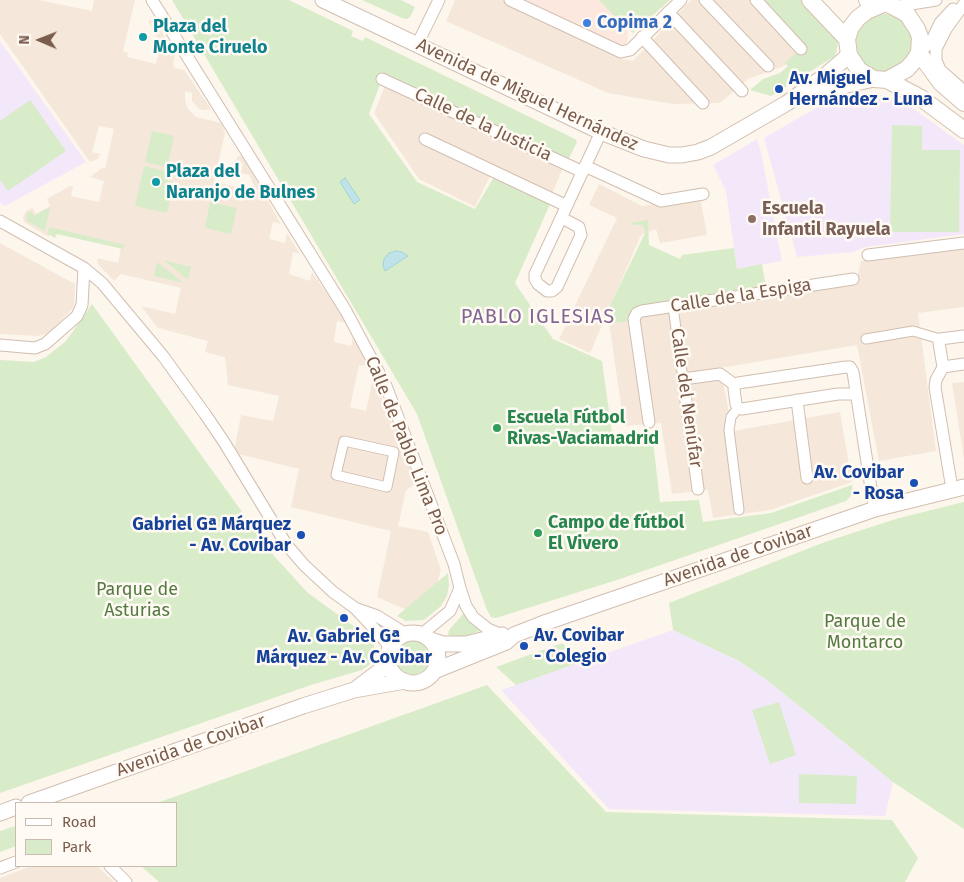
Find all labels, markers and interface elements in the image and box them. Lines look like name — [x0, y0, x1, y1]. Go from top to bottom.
place label: Copima 2 — [597, 12, 672, 34]
north arrow — [15, 15, 65, 65]
place label: Plaza del Monte Ciruelo — [153, 16, 268, 58]
marker: Copima 2 — [581, 17, 593, 29]
marker: Plaza del Monte Ciruelo — [137, 31, 149, 43]
street label: Avenida de Miguel Hernández — [413, 34, 641, 156]
text: N — [16, 35, 33, 45]
place label: Av. Miguel Hernández - Luna — [789, 68, 933, 110]
marker: Av. Miguel Hernández - Luna — [773, 83, 785, 95]
street label: Calle de la Justicia — [411, 84, 555, 166]
place label: Plaza del Naranjo de Bulnes — [166, 161, 315, 203]
marker: Plaza del Naranjo de Bulnes — [150, 176, 162, 188]
place label: Escuela Infantil Rayuela — [762, 198, 891, 240]
marker: Escuela Infantil Rayuela — [746, 213, 758, 225]
street label: Calle de la Espiga — [669, 274, 813, 318]
district label: PABLO IGLESIAS — [459, 305, 617, 329]
street label: Calle del Nenúfar — [666, 327, 706, 469]
street label: Calle de Pablo Lima Pro — [360, 353, 452, 539]
place label: Escuela Fútbol Rivas-Vaciamadrid — [507, 407, 659, 449]
marker: Escuela Fútbol Rivas-Vaciamadrid — [491, 422, 503, 434]
place label: Av. Covibar - Rosa — [814, 462, 904, 504]
marker: Av. Covibar - Rosa — [908, 477, 920, 489]
place label: Campo de fútbol El Vivero — [548, 512, 684, 554]
place label: Gabriel Gª Márquez - Av. Covibar — [132, 514, 291, 556]
street label: Avenida de Covibar — [660, 520, 816, 592]
marker: Campo de fútbol El Vivero — [532, 527, 544, 539]
marker: Gabriel Gª Márquez - Av. Covibar — [295, 529, 307, 541]
park label: Parque de Asturias — [96, 579, 178, 622]
park label: Parque de Montarco — [824, 611, 906, 654]
marker: Av. Gabriel Gª Márquez - Av. Covibar — [338, 612, 350, 624]
place label: Av. Covibar - Colegio — [534, 625, 624, 668]
place label: Av. Gabriel Gª Márquez - Av. Covibar — [256, 626, 432, 669]
marker: Av. Covibar - Colegio — [518, 640, 530, 652]
street label: Avenida de Covibar — [113, 710, 269, 782]
legend — [15, 802, 178, 867]
text: Road — [62, 813, 97, 831]
text: Park — [62, 838, 92, 856]

